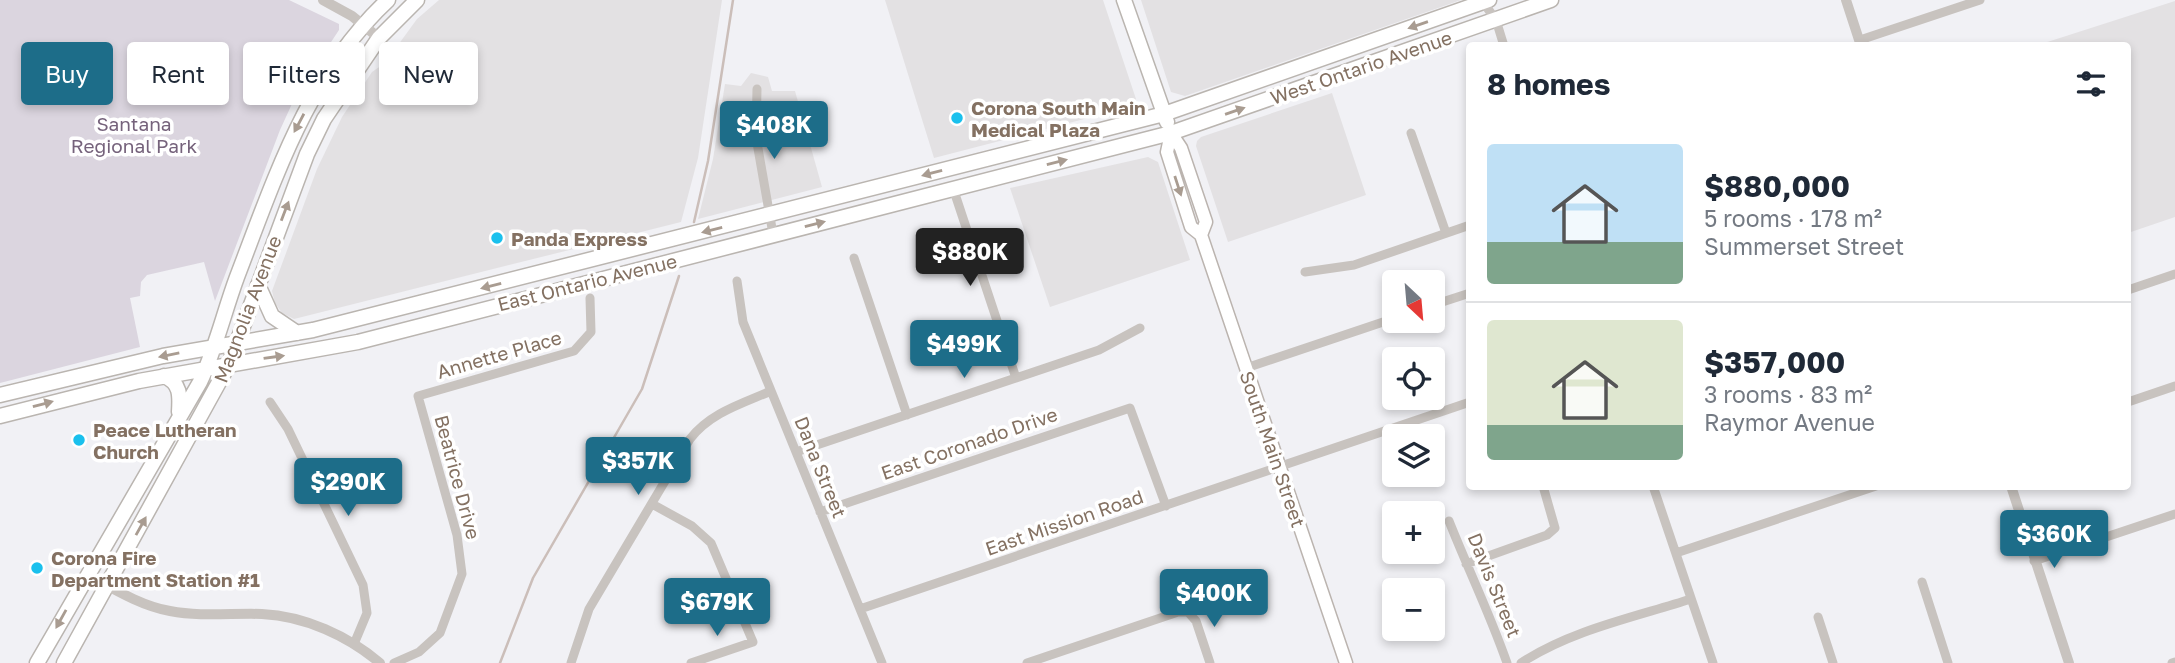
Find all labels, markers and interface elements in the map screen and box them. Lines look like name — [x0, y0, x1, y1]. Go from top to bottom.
one-way arrow — [1408, 20, 1429, 31]
street label: West Ontario Avenue — [1267, 25, 1455, 109]
chip: Buy — [21, 42, 113, 105]
chip: Rent — [127, 42, 229, 105]
chip: Filters — [243, 42, 365, 105]
chip: New — [379, 42, 478, 105]
icon: filters — [2072, 65, 2110, 103]
text: 8 homes — [1487, 66, 1611, 102]
place label: Corona South Main Medical Plaza — [971, 96, 1146, 141]
pin: $408K — [725, 102, 823, 161]
one-way arrow — [1225, 105, 1246, 116]
text: $408K — [736, 110, 812, 138]
marker: Corona South Main Medical Plaza — [949, 110, 965, 126]
park label: Santana Regional Park — [71, 112, 197, 157]
one-way arrow — [293, 113, 304, 133]
one-way arrow — [1046, 156, 1068, 167]
one-way arrow — [921, 168, 943, 179]
text: $880,000 — [1704, 168, 1850, 204]
icon: home — [1543, 172, 1627, 256]
one-way arrow — [1174, 176, 1184, 197]
one-way arrow — [279, 200, 290, 221]
text: 5 rooms · 178 m² — [1704, 204, 1882, 232]
one-way arrow — [804, 218, 826, 229]
one-way arrow — [700, 225, 722, 236]
place label: Panda Express — [511, 227, 648, 250]
pin: $880K — [921, 229, 1019, 288]
marker: Panda Express — [489, 230, 505, 246]
street label: Magnolia Avenue — [208, 232, 286, 386]
text: Summerset Street — [1704, 232, 1904, 260]
text: $880K — [932, 237, 1008, 265]
street label: East Ontario Avenue — [495, 249, 679, 315]
north arrow — [1382, 270, 1446, 332]
map controls — [1382, 270, 1445, 641]
one-way arrow — [480, 281, 502, 292]
pin: $499K — [915, 320, 1013, 380]
street label: Annette Place — [434, 325, 564, 383]
text: $499K — [926, 329, 1002, 357]
text: $357,000 — [1704, 344, 1845, 380]
button: locate — [1382, 347, 1445, 410]
icon: home — [1543, 348, 1627, 432]
one-way arrow — [158, 350, 180, 361]
one-way arrow — [263, 351, 285, 362]
street label: South Main Street — [1235, 368, 1311, 530]
text: 3 rooms · 83 m² — [1704, 380, 1872, 408]
one-way arrow — [33, 398, 55, 409]
street label: East Coronado Drive — [878, 402, 1060, 484]
text: Raymor Avenue — [1704, 408, 1875, 436]
street label: Beatrice Drive — [430, 412, 486, 542]
street label: Dana Street — [790, 413, 852, 521]
place label: Peace Lutheran Church — [93, 418, 237, 463]
button: layers — [1382, 424, 1445, 487]
marker: Peace Lutheran Church — [71, 432, 87, 448]
pin: $357K — [589, 438, 687, 497]
text: $357K — [602, 446, 674, 474]
pin: $290K — [299, 458, 397, 518]
text: $290K — [310, 467, 386, 495]
street label: East Mission Road — [982, 484, 1146, 560]
button: + — [1382, 501, 1445, 564]
pin: $360K — [2005, 510, 2103, 570]
one-way arrow — [135, 517, 147, 536]
text: $360K — [2016, 519, 2092, 547]
street label: Davis Street — [1464, 529, 1526, 641]
place label: Corona Fire Department Station #1 — [51, 546, 260, 591]
marker: Corona Fire Department Station #1 — [29, 560, 45, 576]
pin: $400K — [1165, 570, 1263, 629]
pin: $679K — [668, 578, 766, 638]
text: $400K — [1176, 578, 1252, 606]
button: − — [1382, 578, 1445, 641]
text: $679K — [680, 587, 754, 615]
one-way arrow — [55, 609, 67, 628]

